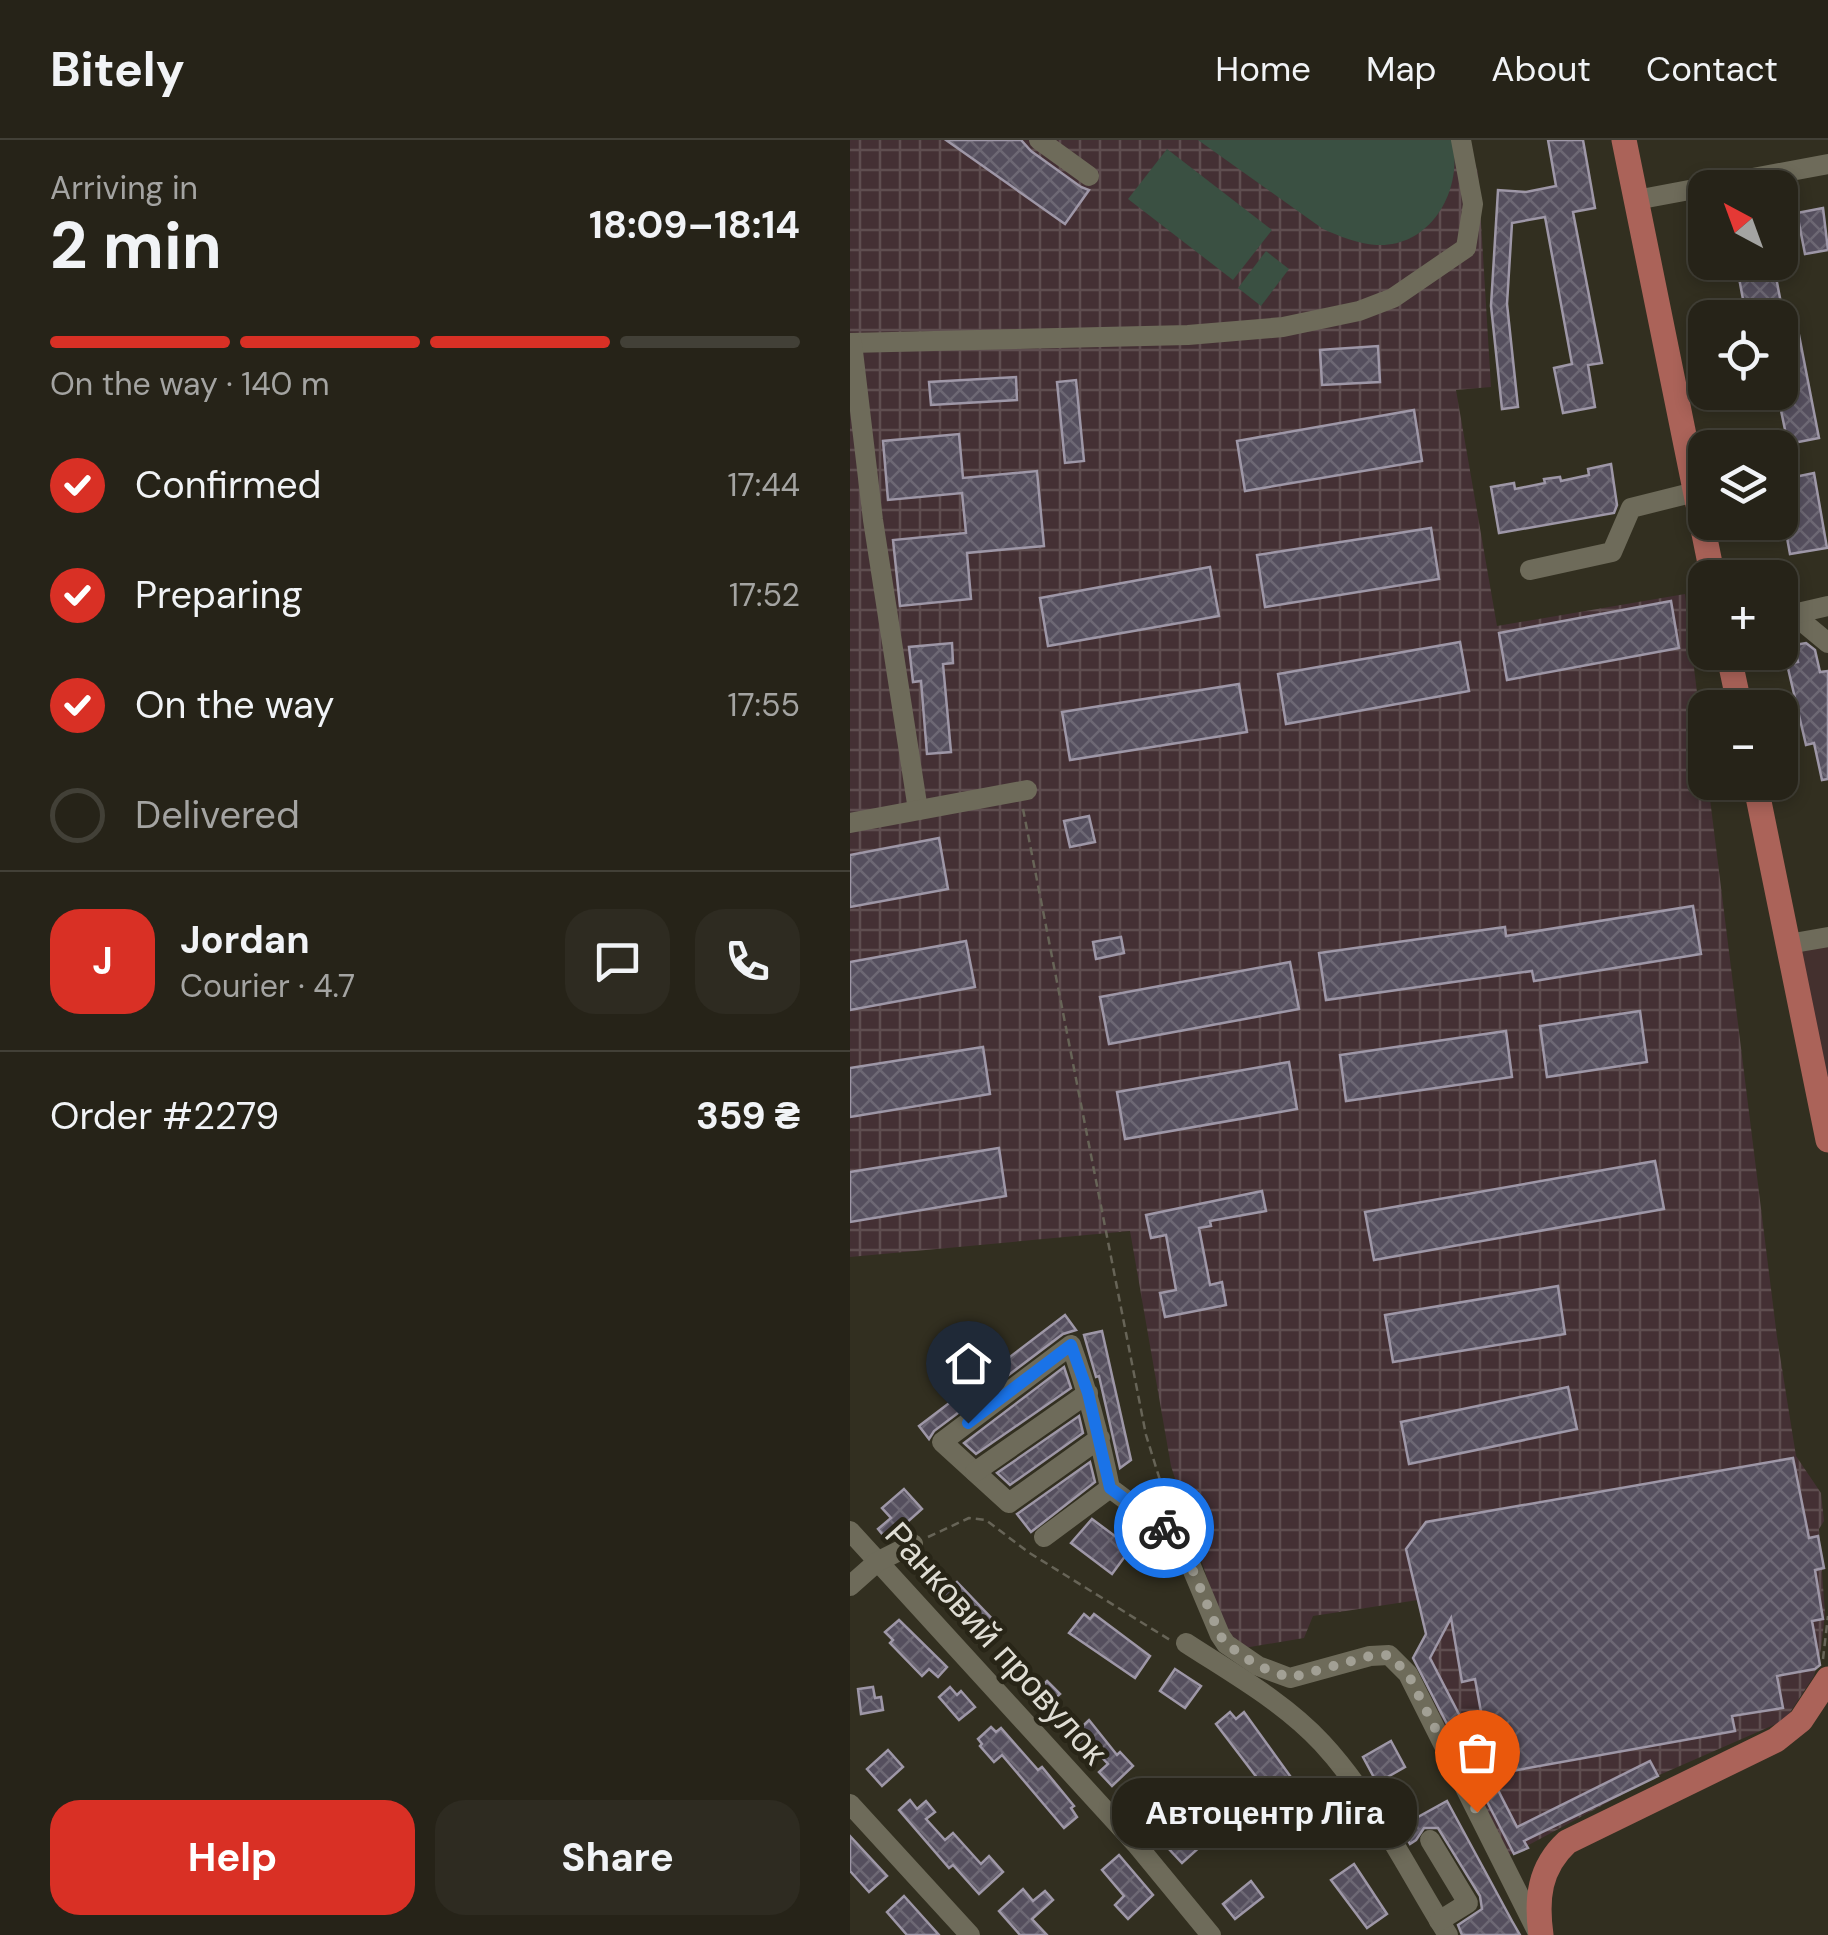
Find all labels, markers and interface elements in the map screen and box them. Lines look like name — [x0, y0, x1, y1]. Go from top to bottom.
text: Bitely — [50, 38, 185, 101]
text: Home — [1215, 46, 1311, 92]
text: Map — [1366, 46, 1436, 92]
text: About — [1491, 46, 1591, 92]
text: Contact — [1646, 46, 1778, 92]
text: Arriving in — [50, 167, 198, 209]
north arrow — [1688, 170, 1798, 280]
map controls — [1688, 170, 1798, 800]
text: 18:09–18:14 — [589, 200, 800, 250]
text: 2 min — [50, 204, 222, 288]
button: locate — [1688, 300, 1798, 410]
text: On the way · 140 m — [50, 363, 330, 405]
button: layers — [1688, 430, 1798, 540]
icon: check — [50, 458, 105, 513]
text: Confirmed — [135, 460, 321, 510]
text: 17:44 — [728, 464, 800, 506]
button: + — [1688, 560, 1798, 670]
icon: check — [50, 568, 105, 623]
text: Preparing — [135, 570, 303, 620]
text: 17:52 — [729, 574, 800, 616]
icon: check — [50, 678, 105, 733]
text: On the way — [135, 680, 334, 730]
text: 17:55 — [727, 684, 800, 726]
button: − — [1688, 690, 1798, 800]
text: Delivered — [135, 790, 300, 840]
button: chat — [565, 909, 670, 1014]
button: phone — [695, 909, 800, 1014]
text: Jordan — [180, 915, 310, 965]
text: J — [92, 936, 113, 986]
text: Courier · 4.7 — [180, 965, 355, 1007]
text: Order #2279 — [50, 1091, 279, 1141]
text: 359 ₴ — [696, 1091, 800, 1141]
pin — [926, 1321, 1011, 1424]
icon: home — [941, 1336, 996, 1391]
courier — [1114, 1478, 1214, 1578]
icon: bike — [1137, 1501, 1192, 1556]
street label: Ранковий провулок — [875, 1512, 1118, 1775]
pin — [1435, 1710, 1520, 1813]
icon: bag — [1450, 1725, 1505, 1780]
callout: Автоцентр Ліга — [1112, 1777, 1417, 1847]
text: Автоцентр Ліга — [1145, 1792, 1384, 1834]
button: Help — [50, 1800, 415, 1915]
button: Share — [435, 1800, 800, 1915]

